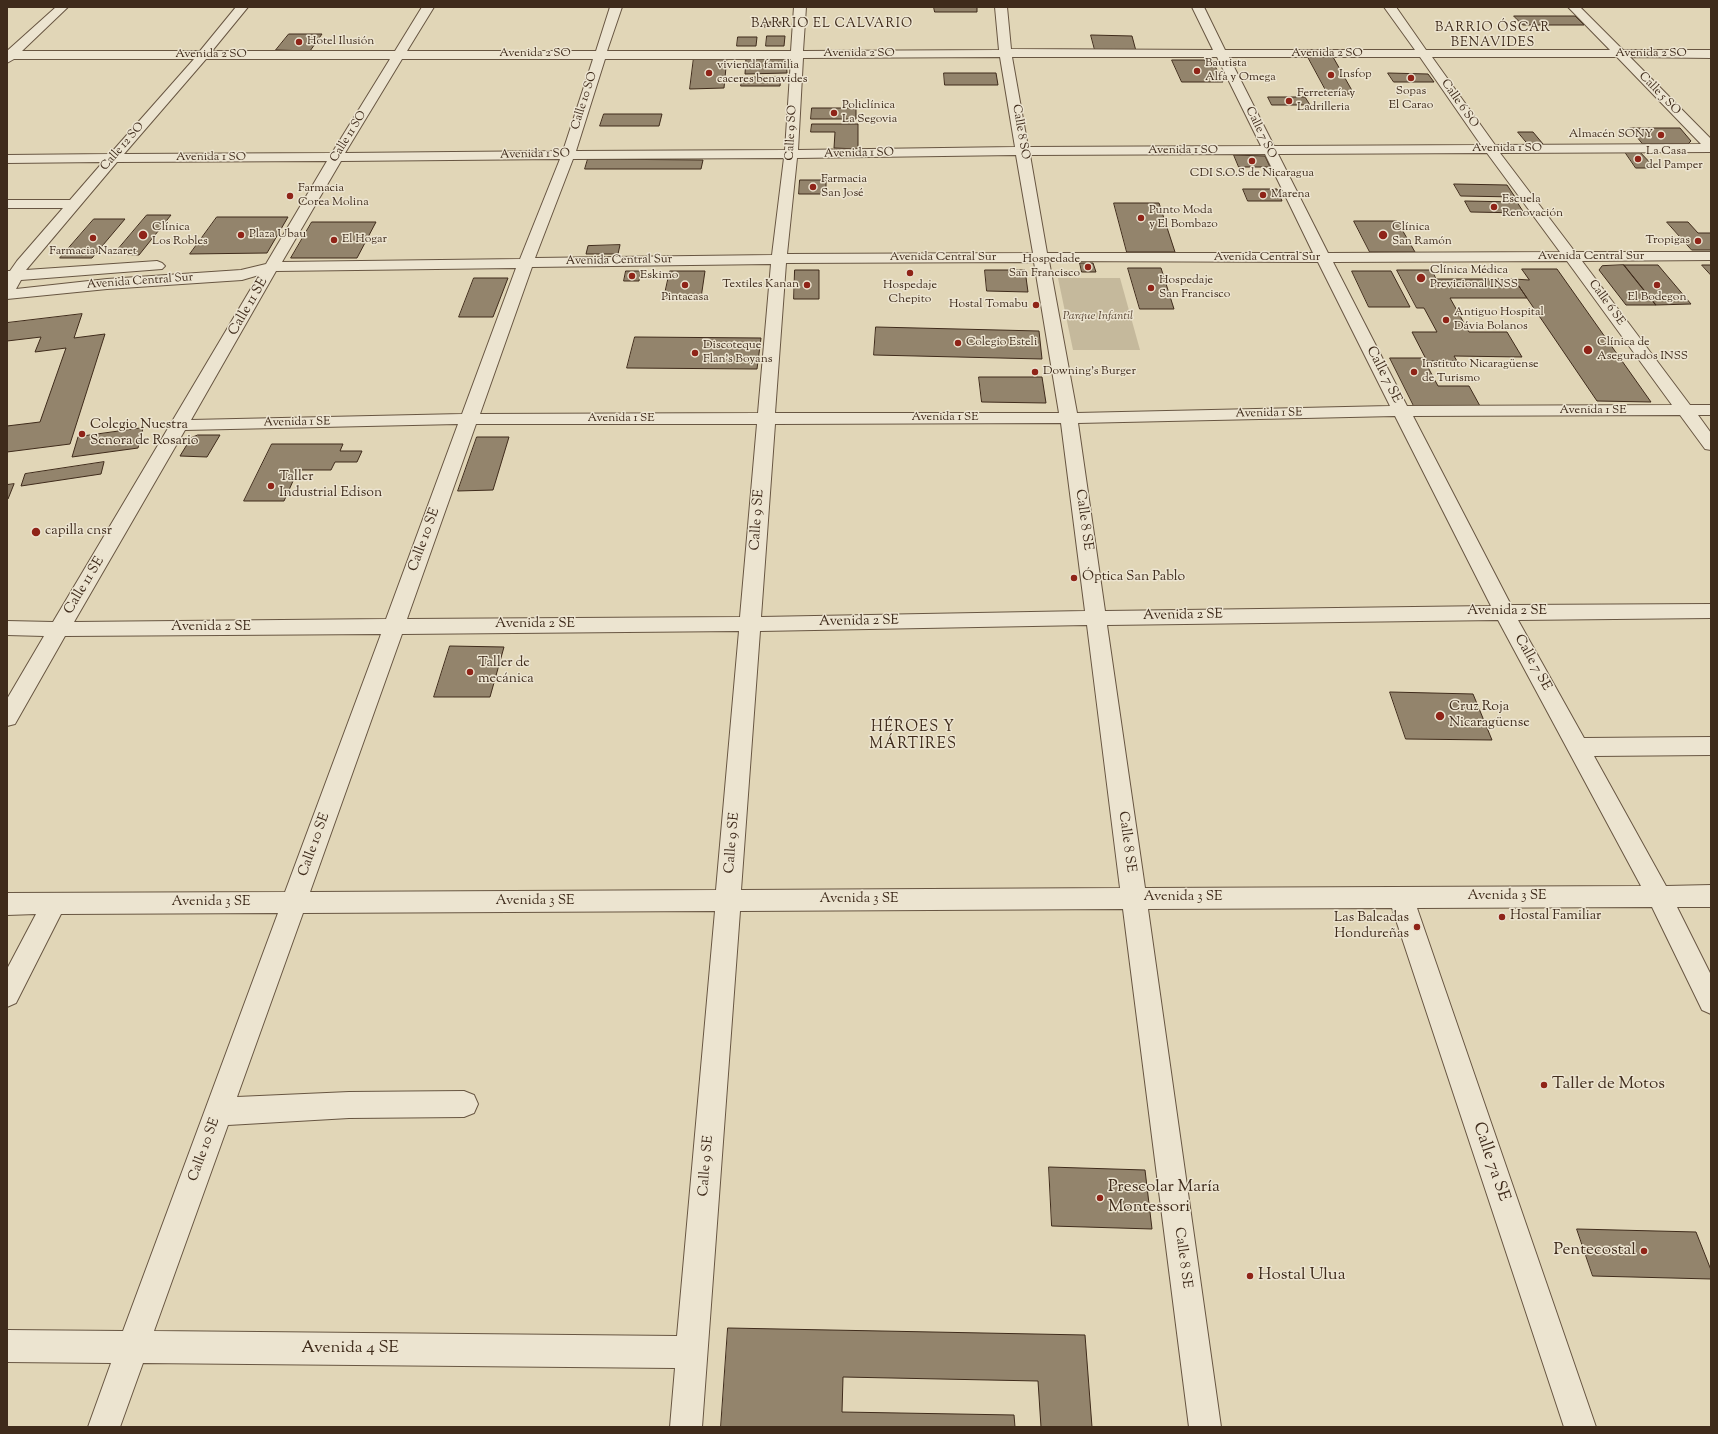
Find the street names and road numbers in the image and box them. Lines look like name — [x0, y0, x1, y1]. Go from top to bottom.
street label: Avenida 2 SO — [499, 47, 571, 61]
street label: Avenida 2 SO — [823, 47, 895, 61]
street label: Avenida 2 SO — [1291, 47, 1363, 61]
street label: Avenida 2 SO — [1615, 47, 1687, 61]
street label: Avenida 2 SO — [175, 48, 247, 62]
street label: Calle 10 SO — [569, 70, 601, 132]
street label: Calle 5 SO — [1635, 70, 1683, 118]
street label: Calle 6 SO — [1437, 77, 1481, 131]
street label: Calle 8 SO — [1008, 103, 1032, 161]
street label: Calle 9 SO — [783, 105, 801, 161]
street label: Calle 7 SO — [1241, 105, 1279, 161]
street label: Calle 11 SO — [328, 109, 370, 165]
street label: Calle 12 SO — [98, 120, 148, 174]
street label: Avenida 1 SO — [1472, 142, 1542, 156]
street label: Avenida 1 SO — [1148, 144, 1218, 158]
street label: Avenida 1 SO — [824, 146, 894, 162]
street label: Avenida 1 SO — [500, 147, 570, 163]
street label: Avenida 1 SO — [176, 151, 246, 165]
street label: Avenida Central Sur — [1538, 250, 1644, 264]
street label: Avenida Central Sur — [890, 251, 996, 265]
street label: Avenida Central Sur — [1214, 251, 1320, 265]
street label: Avenida Central Sur — [566, 253, 672, 269]
street label: Avenida Central Sur — [86, 271, 194, 293]
street label: Calle 11 SE — [226, 275, 272, 339]
street label: Calle 6 SE — [1585, 277, 1627, 329]
street label: Calle 7 SE — [1362, 344, 1404, 406]
street label: Avenida 1 SE — [1560, 404, 1626, 418]
street label: Avenida 1 SE — [1235, 406, 1303, 422]
street label: Avenida 1 SE — [912, 411, 978, 425]
street label: Avenida 1 SE — [588, 412, 654, 426]
street label: Avenida 1 SE — [263, 415, 331, 431]
street label: Calle 8 SE — [1070, 488, 1096, 552]
street label: Calle 9 SE — [747, 489, 769, 551]
street label: Calle 10 SE — [406, 506, 444, 574]
street label: Calle 11 SE — [61, 554, 109, 618]
street label: Avenida 2 SE — [1467, 604, 1547, 620]
street label: Avenida 2 SE — [1143, 607, 1223, 625]
street label: Avenida 2 SE — [819, 613, 899, 631]
street label: Avenida 2 SE — [495, 617, 575, 633]
street label: Avenida 2 SE — [171, 620, 251, 636]
street label: Calle 7 SE — [1510, 632, 1554, 694]
street label: Calle 8 SE — [1113, 810, 1139, 874]
street label: Calle 10 SE — [296, 811, 334, 879]
street label: Calle 9 SE — [722, 812, 744, 874]
street label: Avenida 3 SE — [1467, 889, 1547, 905]
street label: Avenida 3 SE — [1143, 890, 1223, 906]
street label: Avenida 3 SE — [819, 892, 899, 908]
street label: Avenida 3 SE — [495, 894, 575, 910]
street label: Avenida 3 SE — [171, 895, 251, 911]
street label: Calle 10 SE — [186, 1116, 224, 1184]
street label: Calle 7a SE — [1467, 1120, 1513, 1204]
street label: Calle 9 SE — [696, 1135, 718, 1197]
street label: Calle 8 SE — [1169, 1226, 1195, 1290]
street label: Avenida 4 SE — [301, 1339, 399, 1359]

